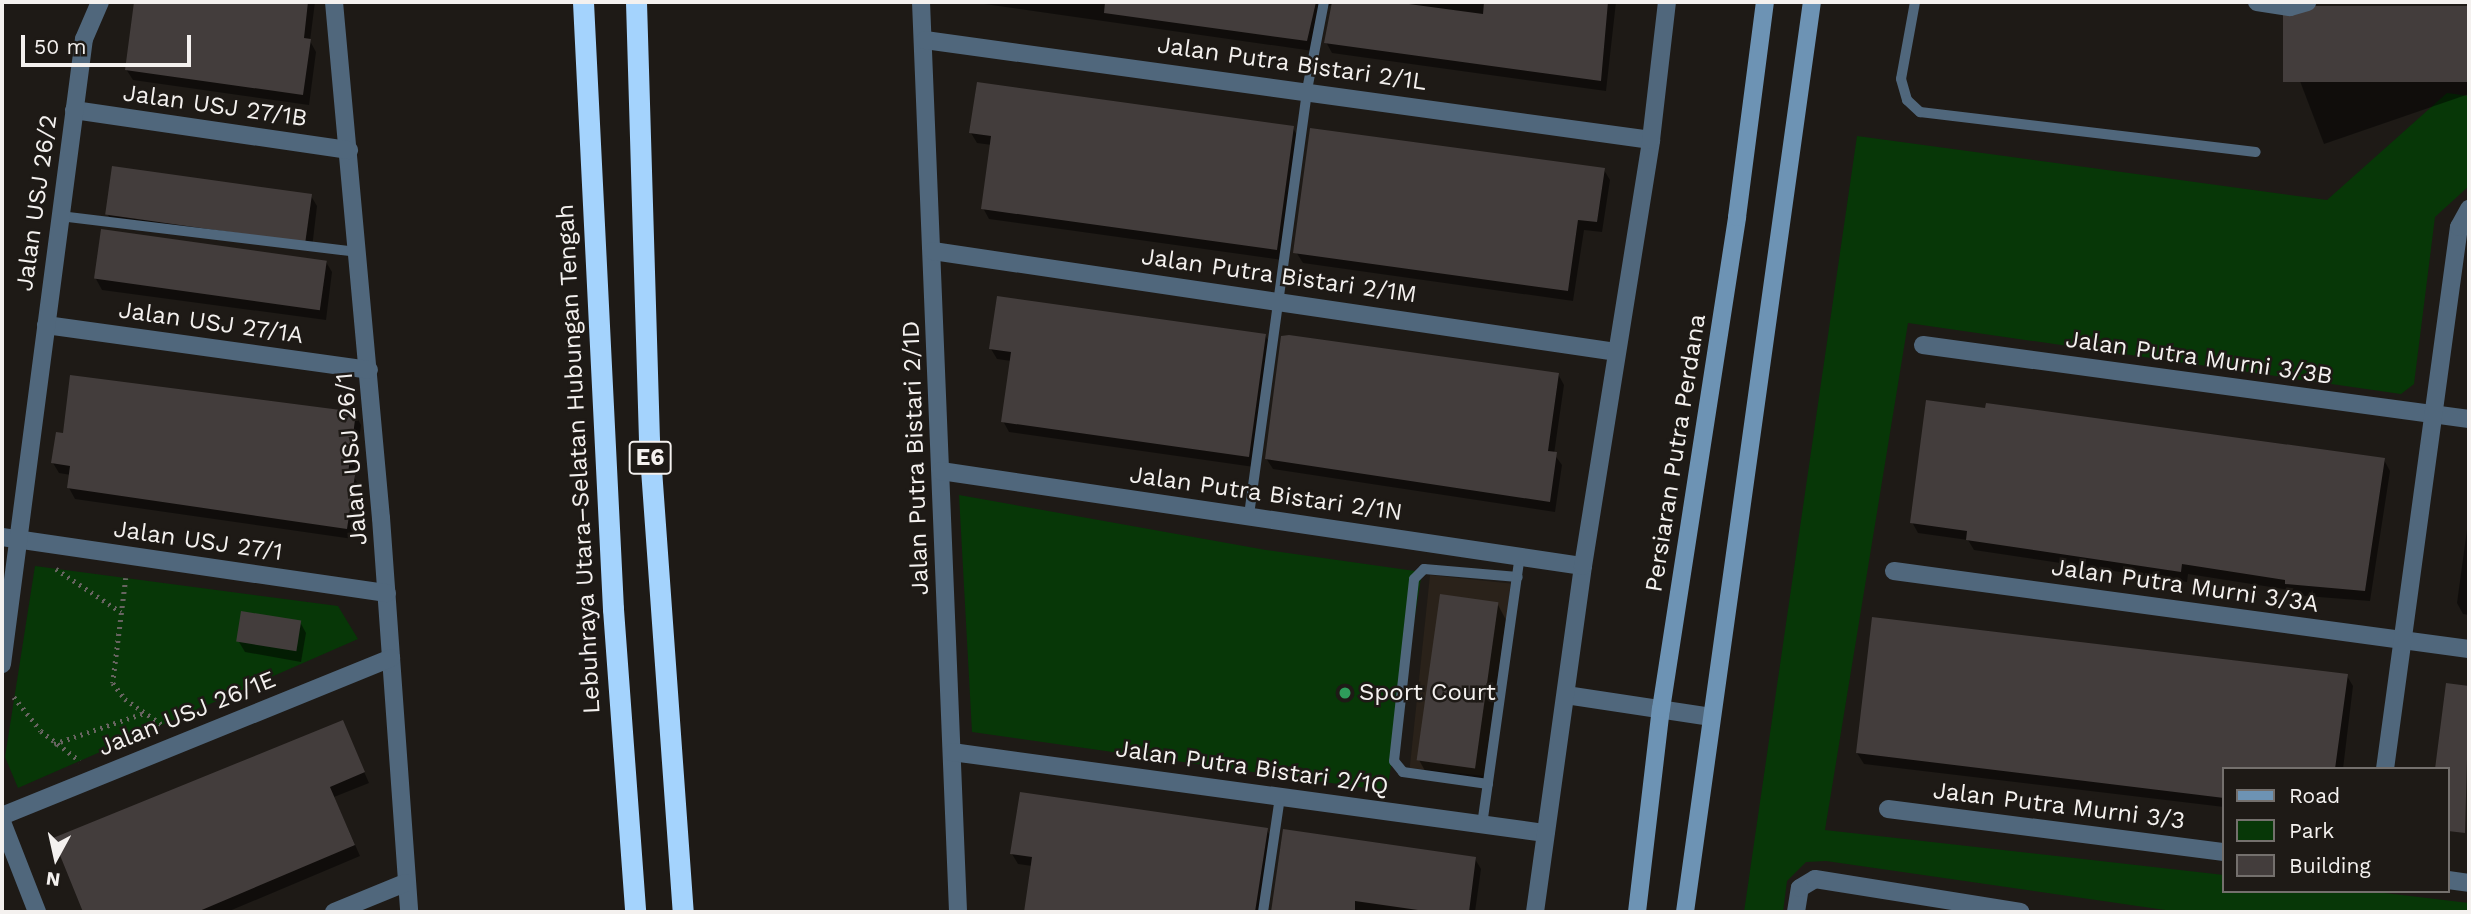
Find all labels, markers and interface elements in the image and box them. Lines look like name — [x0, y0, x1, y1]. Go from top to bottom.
scale bar — [24, 21, 194, 65]
street label: Jalan Putra Bistari 2/1L — [1155, 31, 1429, 97]
text: 50 m — [34, 34, 86, 59]
street label: Jalan USJ 27/1B — [121, 79, 309, 133]
street label: Jalan USJ 26/2 — [10, 113, 64, 293]
street label: Lebuhraya Utara–Selatan Hubungan Tengah — [551, 203, 607, 715]
street label: Jalan Putra Bistari 2/1M — [1139, 242, 1419, 310]
street label: Jalan USJ 27/1A — [117, 296, 305, 350]
street label: Persiaran Putra Perdana — [1640, 312, 1712, 594]
street label: Jalan Putra Bistari 2/1D — [897, 320, 935, 596]
street label: Jalan Putra Murni 3/3B — [2063, 325, 2335, 391]
street label: Jalan USJ 26/1 — [330, 371, 374, 547]
road number: E6 — [627, 438, 673, 478]
street label: Jalan Putra Bistari 2/1N — [1128, 461, 1404, 527]
street label: Jalan USJ 27/1 — [112, 515, 284, 567]
street label: Jalan Putra Murni 3/3A — [2049, 553, 2321, 619]
street label: Jalan USJ 26/1E — [94, 665, 280, 763]
place label: Sport Court — [1359, 679, 1496, 707]
marker: Sport Court — [1337, 685, 1353, 701]
street label: Jalan Putra Bistari 2/1Q — [1113, 735, 1391, 801]
legend — [2222, 767, 2450, 893]
street label: Jalan Putra Murni 3/3 — [1931, 776, 2187, 836]
text: Road — [2289, 783, 2340, 808]
text: Park — [2289, 818, 2334, 843]
north arrow — [21, 823, 91, 893]
text: Building — [2289, 853, 2371, 878]
text: N — [44, 867, 62, 892]

